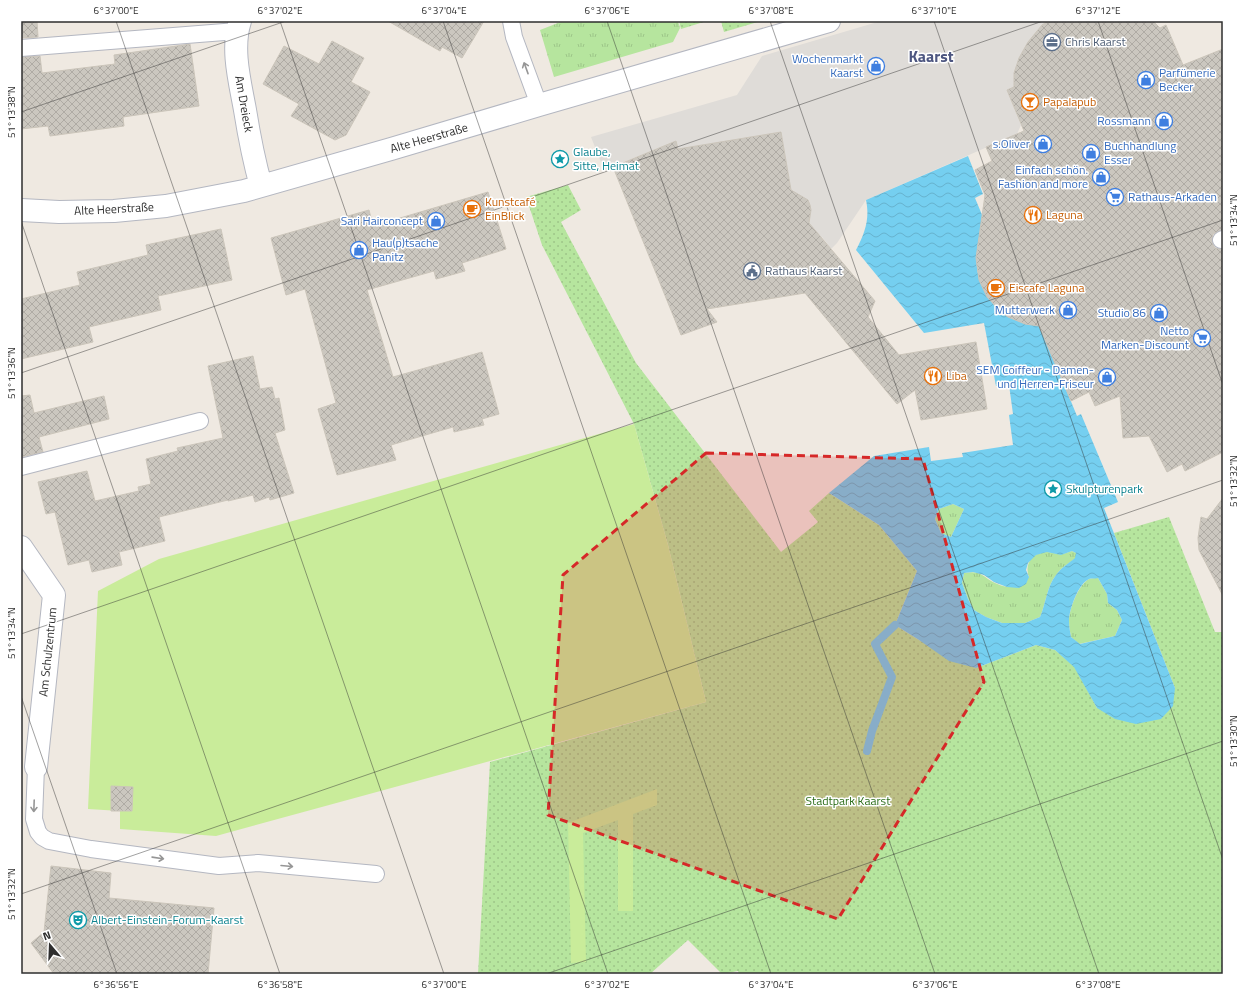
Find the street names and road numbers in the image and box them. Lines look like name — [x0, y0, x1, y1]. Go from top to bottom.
street label: Am Dreieck — [230, 74, 259, 134]
street label: Alte Heerstraße — [388, 117, 470, 158]
street label: Alte Heerstraße — [74, 197, 154, 220]
street label: Am Schulzentrum — [33, 606, 62, 698]

